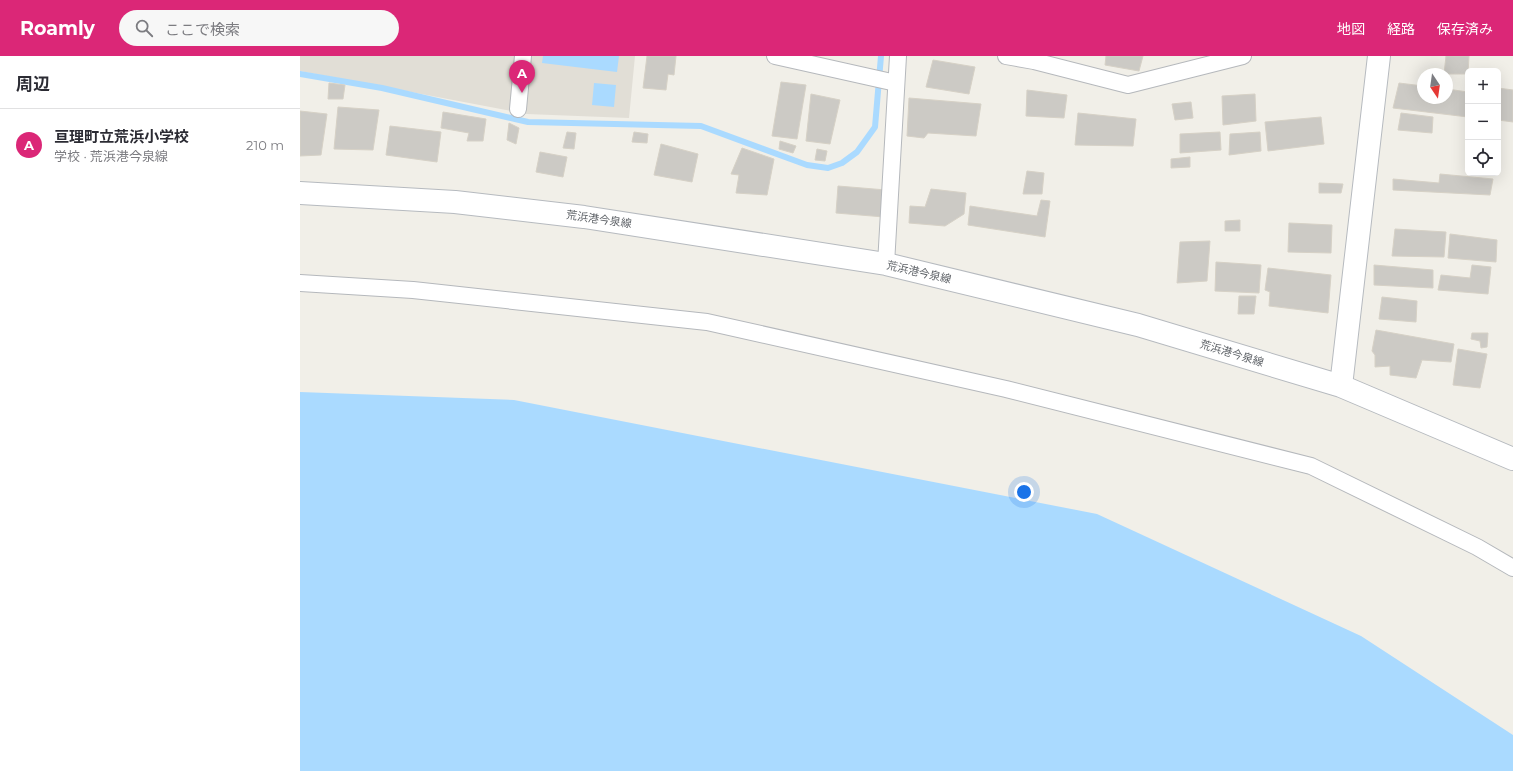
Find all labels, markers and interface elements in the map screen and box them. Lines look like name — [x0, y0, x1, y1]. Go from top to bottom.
search box — [119, 10, 399, 46]
text: Roamly — [20, 17, 95, 40]
icon: search — [133, 17, 155, 39]
text: ここで検索 — [165, 20, 240, 39]
text: 地図 — [1337, 20, 1365, 38]
text: 経路 — [1387, 20, 1415, 38]
text: 保存済み — [1437, 20, 1493, 38]
pin: A — [509, 60, 535, 93]
north arrow — [1417, 68, 1453, 104]
map controls — [1465, 68, 1501, 176]
button: + — [1465, 68, 1501, 104]
text: 周辺 — [16, 74, 50, 94]
button: − — [1465, 104, 1501, 140]
text: 亘理町立荒浜小学校 — [54, 127, 189, 146]
text: A — [24, 137, 34, 153]
text: 210 m — [246, 137, 284, 153]
button: locate — [1465, 140, 1501, 176]
text: 学校 · 荒浜港今泉線 — [54, 148, 168, 164]
street label: 荒浜港今泉線 — [565, 207, 633, 231]
street label: 荒浜港今泉線 — [885, 258, 953, 286]
street label: 荒浜港今泉線 — [1198, 337, 1266, 369]
your location — [1014, 482, 1034, 502]

